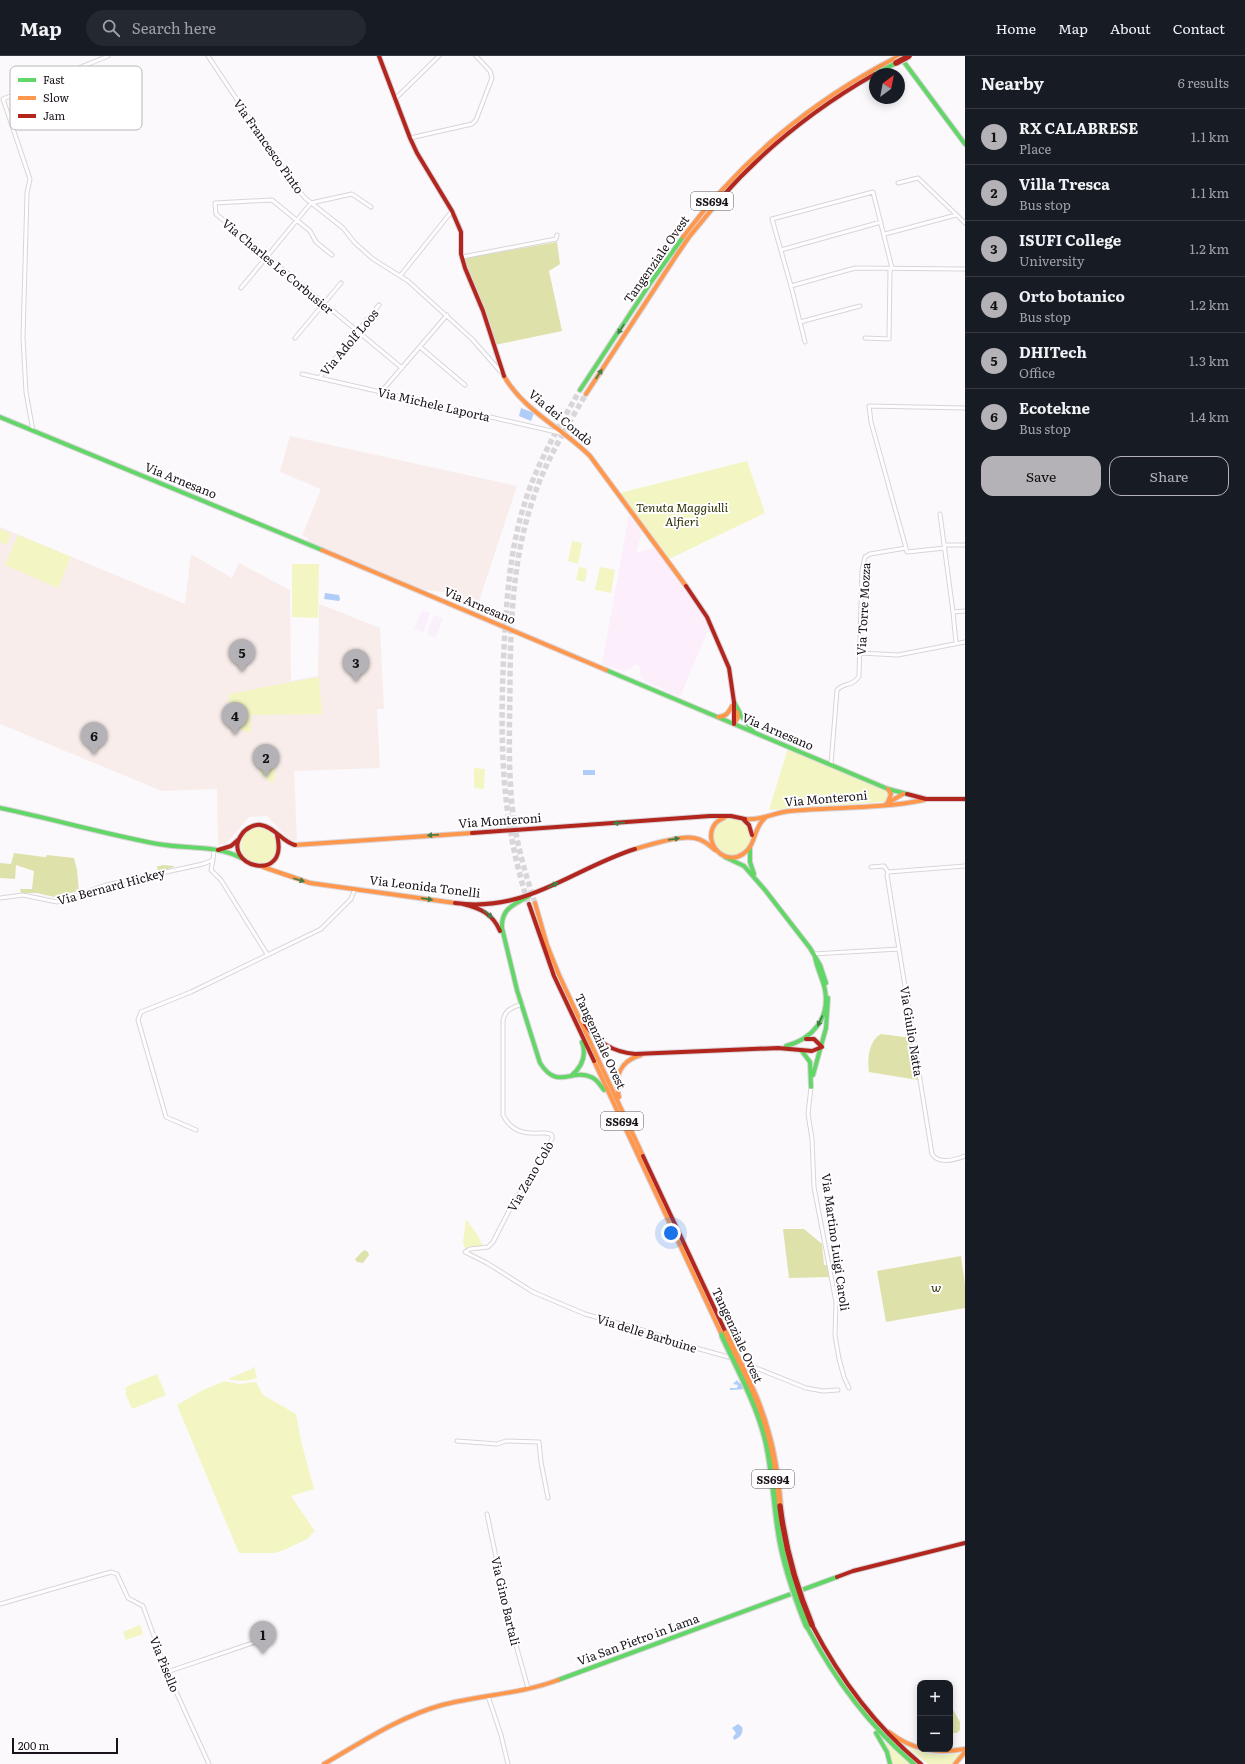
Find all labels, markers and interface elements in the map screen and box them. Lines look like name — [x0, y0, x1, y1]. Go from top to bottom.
search box — [86, 10, 366, 46]
text: Map — [20, 14, 62, 42]
text: Search here — [132, 16, 216, 39]
icon: search — [100, 17, 122, 39]
text: Home — [996, 18, 1036, 38]
text: Map — [1058, 18, 1088, 38]
text: About — [1110, 18, 1151, 38]
text: Contact — [1173, 18, 1225, 38]
legend — [10, 66, 142, 130]
north arrow — [869, 68, 905, 104]
text: Nearby — [981, 70, 1044, 95]
text: Fast — [43, 71, 65, 87]
text: 6 results — [1178, 73, 1229, 92]
text: Slow — [43, 89, 69, 105]
street label: Via Francesco Pinto — [230, 95, 308, 197]
text: Jam — [43, 107, 66, 123]
text: RX CALABRESE — [1019, 116, 1138, 139]
text: 1 — [991, 127, 997, 146]
text: 1.1 km — [1191, 127, 1229, 146]
text: Place — [1019, 139, 1051, 158]
text: Villa Tresca — [1019, 172, 1110, 195]
text: 2 — [991, 183, 997, 202]
text: 1.1 km — [1191, 183, 1229, 202]
road number: SS694 — [691, 192, 733, 210]
text: Bus stop — [1019, 195, 1071, 214]
street label: Tangenziale Ovest — [619, 211, 693, 307]
street label: Via Charles Le Corbusier — [218, 214, 338, 318]
text: ISUFI College — [1019, 228, 1121, 251]
text: 3 — [990, 239, 998, 258]
text: 1.2 km — [1190, 239, 1229, 258]
text: University — [1019, 251, 1084, 270]
text: Orto botanico — [1019, 284, 1125, 307]
text: 4 — [990, 295, 998, 314]
text: 1.2 km — [1190, 295, 1229, 314]
street label: Via Adolf Loos — [316, 304, 383, 379]
text: Bus stop — [1019, 307, 1071, 326]
one-way arrow — [617, 324, 625, 334]
text: DHITech — [1019, 340, 1087, 363]
text: 5 — [990, 351, 998, 370]
text: 1.3 km — [1189, 351, 1229, 370]
text: Office — [1019, 363, 1055, 382]
one-way arrow — [595, 368, 602, 380]
street label: Via Michele Laporta — [376, 382, 493, 426]
street label: Via dei Condò — [525, 385, 597, 449]
text: Ecotekne — [1019, 396, 1090, 419]
text: 6 — [990, 407, 998, 426]
text: 1.4 km — [1190, 407, 1229, 426]
text: Bus stop — [1019, 419, 1071, 438]
button: Save — [981, 456, 1101, 496]
button: Share — [1109, 456, 1229, 496]
street label: Via Arnesano — [142, 457, 220, 503]
park label: Tenuta Maggiulli Alfieri — [636, 498, 728, 530]
street label: Via Torre Mozza — [852, 561, 874, 656]
street label: Via Arnesano — [441, 582, 519, 628]
pin: 5 — [229, 639, 255, 672]
pin: 3 — [343, 649, 369, 682]
pin: 4 — [222, 702, 248, 735]
street label: Via Arnesano — [739, 708, 817, 754]
pin: 6 — [81, 722, 107, 755]
pin: 2 — [253, 744, 279, 777]
street label: Via Monteroni — [784, 785, 868, 811]
street label: Via Monteroni — [458, 808, 542, 832]
one-way arrow — [613, 820, 625, 827]
one-way arrow — [427, 832, 439, 839]
one-way arrow — [668, 836, 681, 842]
street label: Via Bernard Hickey — [55, 863, 167, 909]
street label: Via Leonida Tonelli — [369, 870, 481, 902]
one-way arrow — [293, 877, 305, 883]
one-way arrow — [548, 882, 559, 888]
one-way arrow — [421, 896, 433, 902]
one-way arrow — [483, 910, 494, 919]
street label: Via Giulio Natta — [896, 985, 928, 1078]
street label: Tangenziale Ovest — [571, 990, 631, 1092]
one-way arrow — [817, 1016, 823, 1027]
road number: SS694 — [601, 1112, 643, 1130]
street label: Via Zeno Colò — [502, 1137, 558, 1215]
street label: Via Martino Luigi Caroli — [817, 1172, 855, 1312]
your location — [661, 1223, 681, 1243]
park label: w — [931, 1278, 942, 1296]
street label: Tangenziale Ovest — [708, 1284, 768, 1386]
street label: Via delle Barbuine — [595, 1309, 699, 1357]
road number: SS694 — [752, 1470, 794, 1488]
street label: Via Gino Bartali — [487, 1555, 525, 1647]
street label: Via San Pietro in Lama — [575, 1608, 702, 1669]
pin: 1 — [250, 1621, 276, 1654]
street label: Via Pisello — [146, 1633, 184, 1695]
map controls — [917, 1680, 953, 1752]
button: + — [917, 1680, 953, 1716]
button: − — [917, 1716, 953, 1752]
scale bar — [12, 1736, 118, 1755]
text: 200 m — [18, 1737, 49, 1753]

